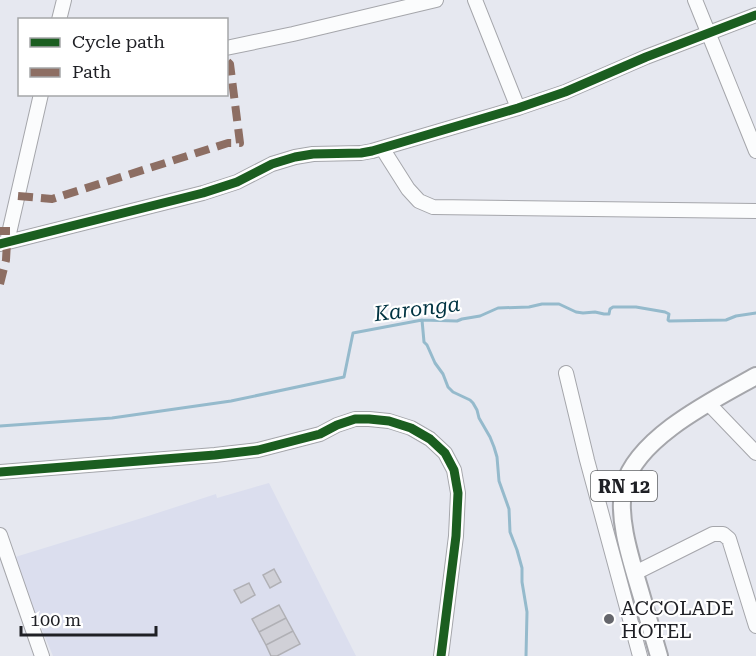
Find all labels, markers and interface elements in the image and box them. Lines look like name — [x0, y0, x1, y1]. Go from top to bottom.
legend — [18, 18, 228, 96]
text: Cycle path — [72, 31, 165, 52]
text: Path — [72, 61, 111, 82]
water label: Karonga — [372, 292, 461, 326]
road number: RN 12 — [591, 471, 657, 501]
place label: ACCOLADE HOTEL — [621, 596, 734, 643]
scale bar — [21, 599, 156, 637]
text: 100 m — [30, 609, 81, 630]
marker: ACCOLADE HOTEL — [602, 612, 616, 626]

